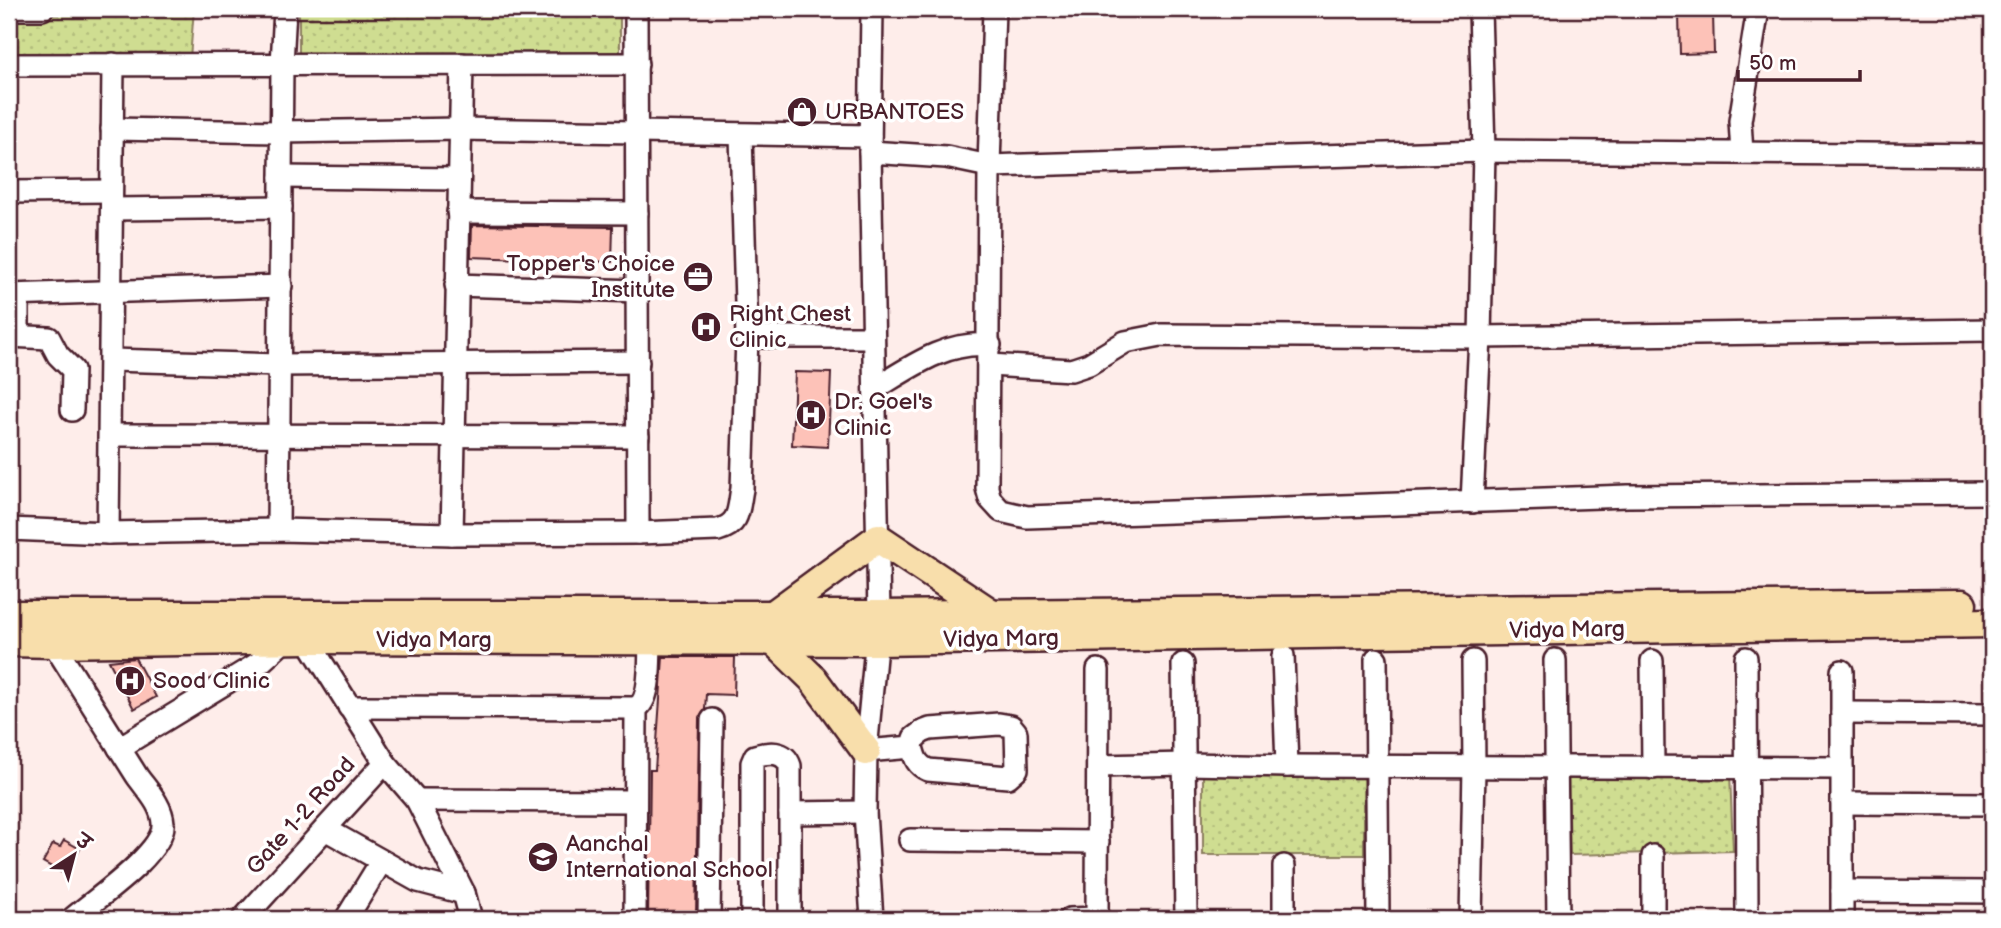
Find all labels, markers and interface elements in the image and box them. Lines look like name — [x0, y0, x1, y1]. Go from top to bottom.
scale bar — [1738, 38, 1861, 82]
text: 50 m — [1749, 51, 1796, 76]
shop icon: URBANTOES — [785, 95, 819, 129]
place label: URBANTOES — [825, 98, 964, 126]
place label: Topper's Choice Institute — [507, 250, 675, 304]
office icon: Topper's Choice Institute — [681, 260, 715, 294]
place label: Right Chest Clinic — [729, 300, 851, 354]
hospital icon: Right Chest Clinic — [689, 310, 723, 344]
place label: Dr. Goel's Clinic — [834, 388, 933, 442]
hospital icon: Dr. Goel's Clinic — [794, 398, 828, 432]
street label: Vidya Marg — [1509, 615, 1625, 645]
street label: Vidya Marg — [943, 624, 1059, 654]
street label: Vidya Marg — [376, 626, 492, 654]
hospital icon: Sood Clinic — [113, 664, 147, 698]
place label: Sood Clinic — [153, 667, 270, 695]
street label: Gate 1-2 Road — [241, 751, 361, 881]
north arrow — [38, 820, 108, 890]
text: उ — [70, 828, 97, 857]
place label: Aanchal International School — [566, 830, 773, 884]
school or university icon: Aanchal International School — [526, 840, 560, 874]

